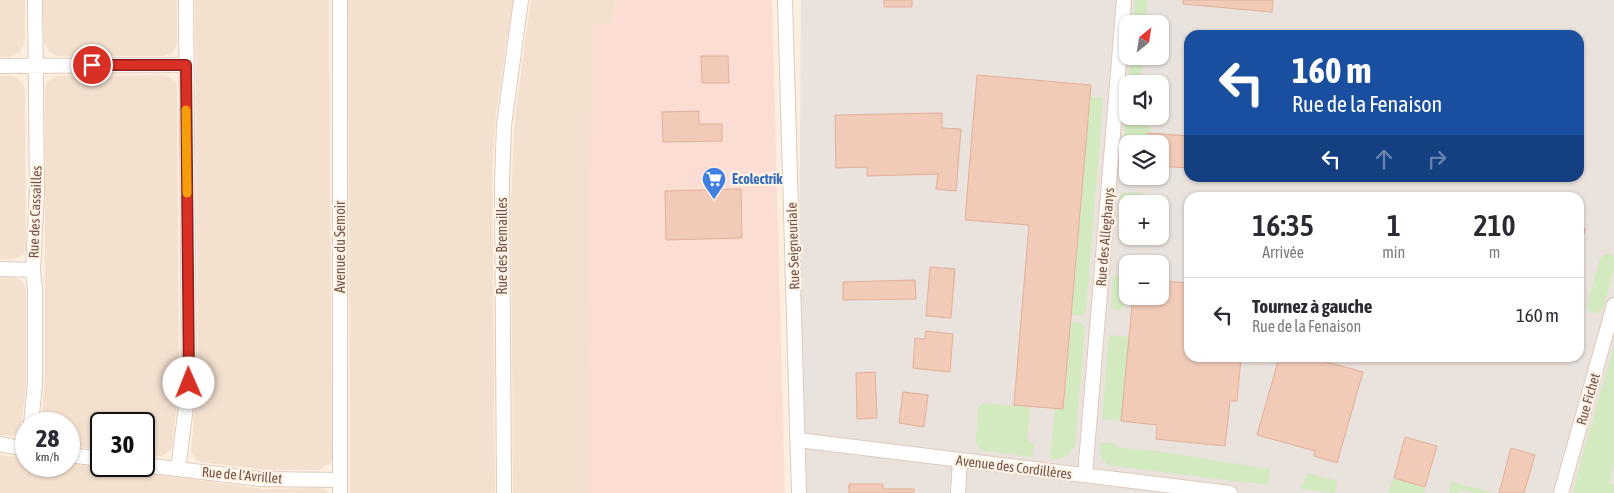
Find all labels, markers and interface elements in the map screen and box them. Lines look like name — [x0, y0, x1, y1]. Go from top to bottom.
north arrow — [1119, 15, 1169, 65]
map controls — [1119, 15, 1169, 305]
pin — [71, 44, 113, 86]
icon: left — [1209, 50, 1274, 115]
text: 160 m — [1292, 50, 1371, 90]
icon: arrive — [78, 51, 106, 79]
button: sound — [1119, 75, 1169, 125]
text: Rue de la Fenaison — [1292, 91, 1442, 117]
button: layers — [1119, 135, 1169, 185]
icon: left — [1317, 145, 1345, 173]
icon: ahead — [1370, 145, 1398, 173]
icon: right — [1423, 145, 1451, 173]
street label: Rue des Cassailles — [25, 165, 45, 259]
supermarket icon: Ecolectrik — [701, 166, 727, 200]
place label: Ecolectrik — [732, 171, 783, 187]
street label: Rue des Alleghanys — [1093, 187, 1117, 287]
button: + — [1119, 195, 1169, 245]
street label: Rue des Bremailles — [494, 197, 510, 295]
street label: Avenue du Semoir — [332, 200, 348, 293]
street label: Rue Seigneuriale — [783, 202, 803, 290]
text: 16:35 — [1252, 208, 1314, 242]
text: 1 — [1387, 208, 1401, 242]
text: 210 — [1473, 208, 1516, 242]
text: Arrivée — [1262, 243, 1304, 261]
text: min — [1382, 243, 1405, 261]
text: m — [1489, 243, 1500, 261]
button: − — [1119, 255, 1169, 305]
text: Tournez à gauche — [1252, 295, 1372, 317]
icon: left — [1209, 301, 1237, 329]
text: 160 m — [1516, 304, 1559, 326]
text: Rue de la Fenaison — [1252, 317, 1361, 335]
position arrow — [162, 356, 214, 408]
street label: Rue Fichet — [1573, 371, 1603, 427]
speed limit sign: 30 — [90, 412, 155, 477]
text: 28 — [36, 424, 59, 452]
text: km/h — [36, 450, 59, 464]
street label: Avenue des Cordillères — [955, 452, 1073, 482]
street label: Rue de l'Avrillet — [201, 464, 283, 486]

